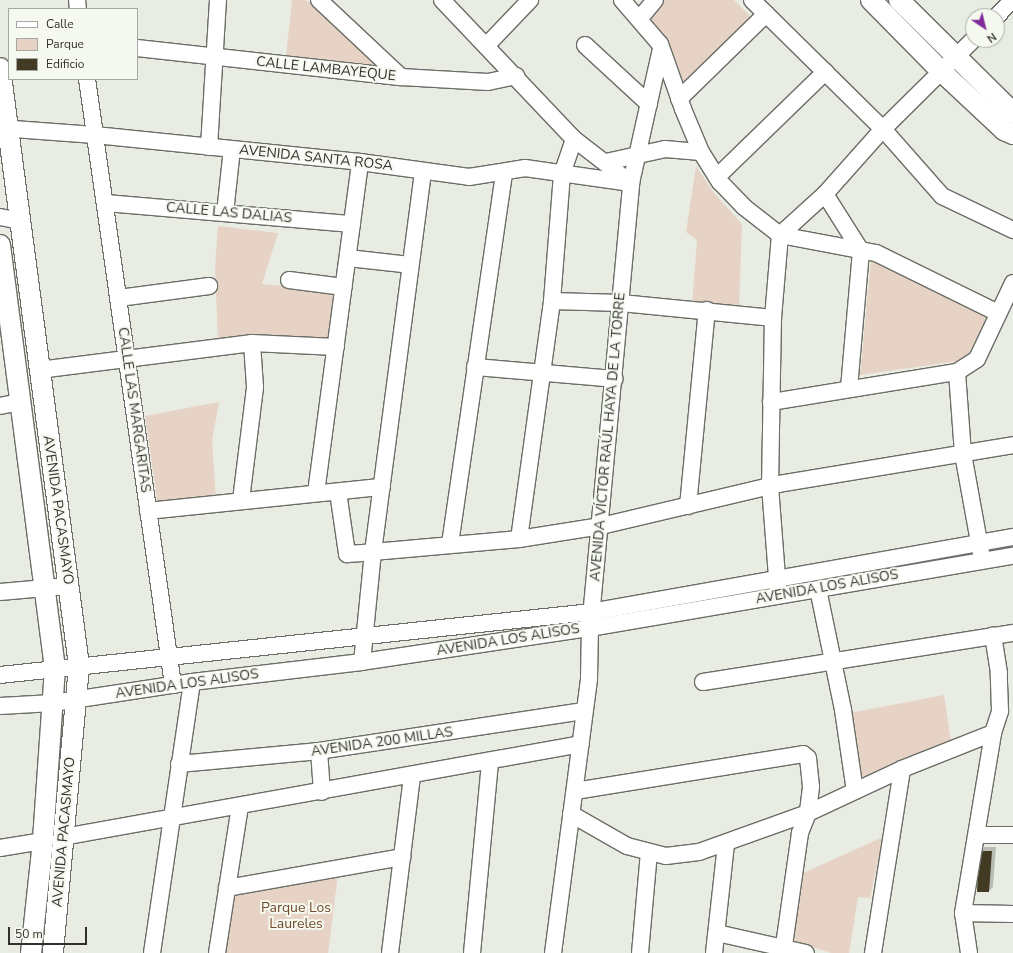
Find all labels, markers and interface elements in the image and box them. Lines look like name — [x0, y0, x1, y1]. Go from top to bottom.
legend — [8, 8, 138, 80]
north arrow — [965, 8, 1005, 48]
text: Calle — [46, 16, 74, 32]
text: N — [984, 29, 999, 46]
text: Parque — [46, 36, 84, 52]
street label: CALLE LAMBAYEQUE — [255, 53, 397, 85]
text: Edificio — [46, 56, 84, 72]
street label: AVENIDA SANTA ROSA — [238, 142, 394, 174]
street label: CALLE LAS DALIAS — [165, 199, 293, 227]
street label: AVENIDA VÍCTOR RAÚL HAYA DE LA TORRE — [587, 292, 629, 582]
street label: CALLE LAS MARGARITAS — [114, 326, 154, 494]
street label: AVENIDA PACASMAYO — [39, 434, 77, 586]
street label: AVENIDA LOS ALISOS — [754, 566, 900, 608]
street label: AVENIDA LOS ALISOS — [435, 620, 581, 660]
street label: AVENIDA LOS ALISOS — [114, 666, 260, 702]
street label: AVENIDA 200 MILLAS — [310, 724, 454, 760]
street label: AVENIDA PACASMAYO — [49, 756, 79, 908]
park label: Parque Los Laureles — [261, 900, 331, 932]
scale bar — [10, 919, 89, 945]
text: 50 m — [15, 926, 43, 942]

